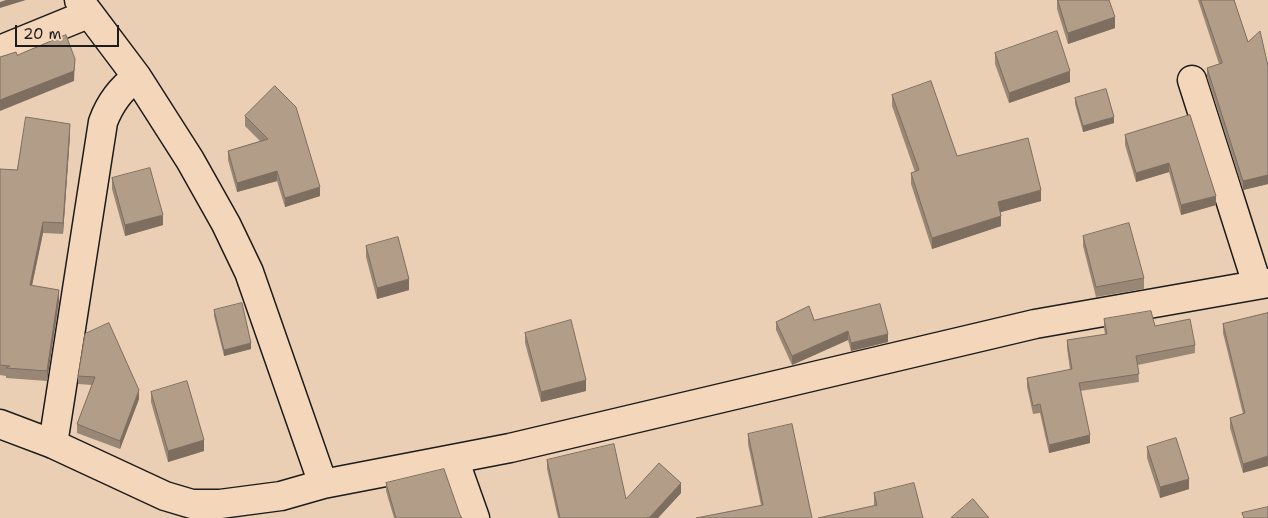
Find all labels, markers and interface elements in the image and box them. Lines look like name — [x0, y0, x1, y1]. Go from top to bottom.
scale bar — [18, 15, 121, 47]
text: 20 m — [23, 24, 62, 44]

